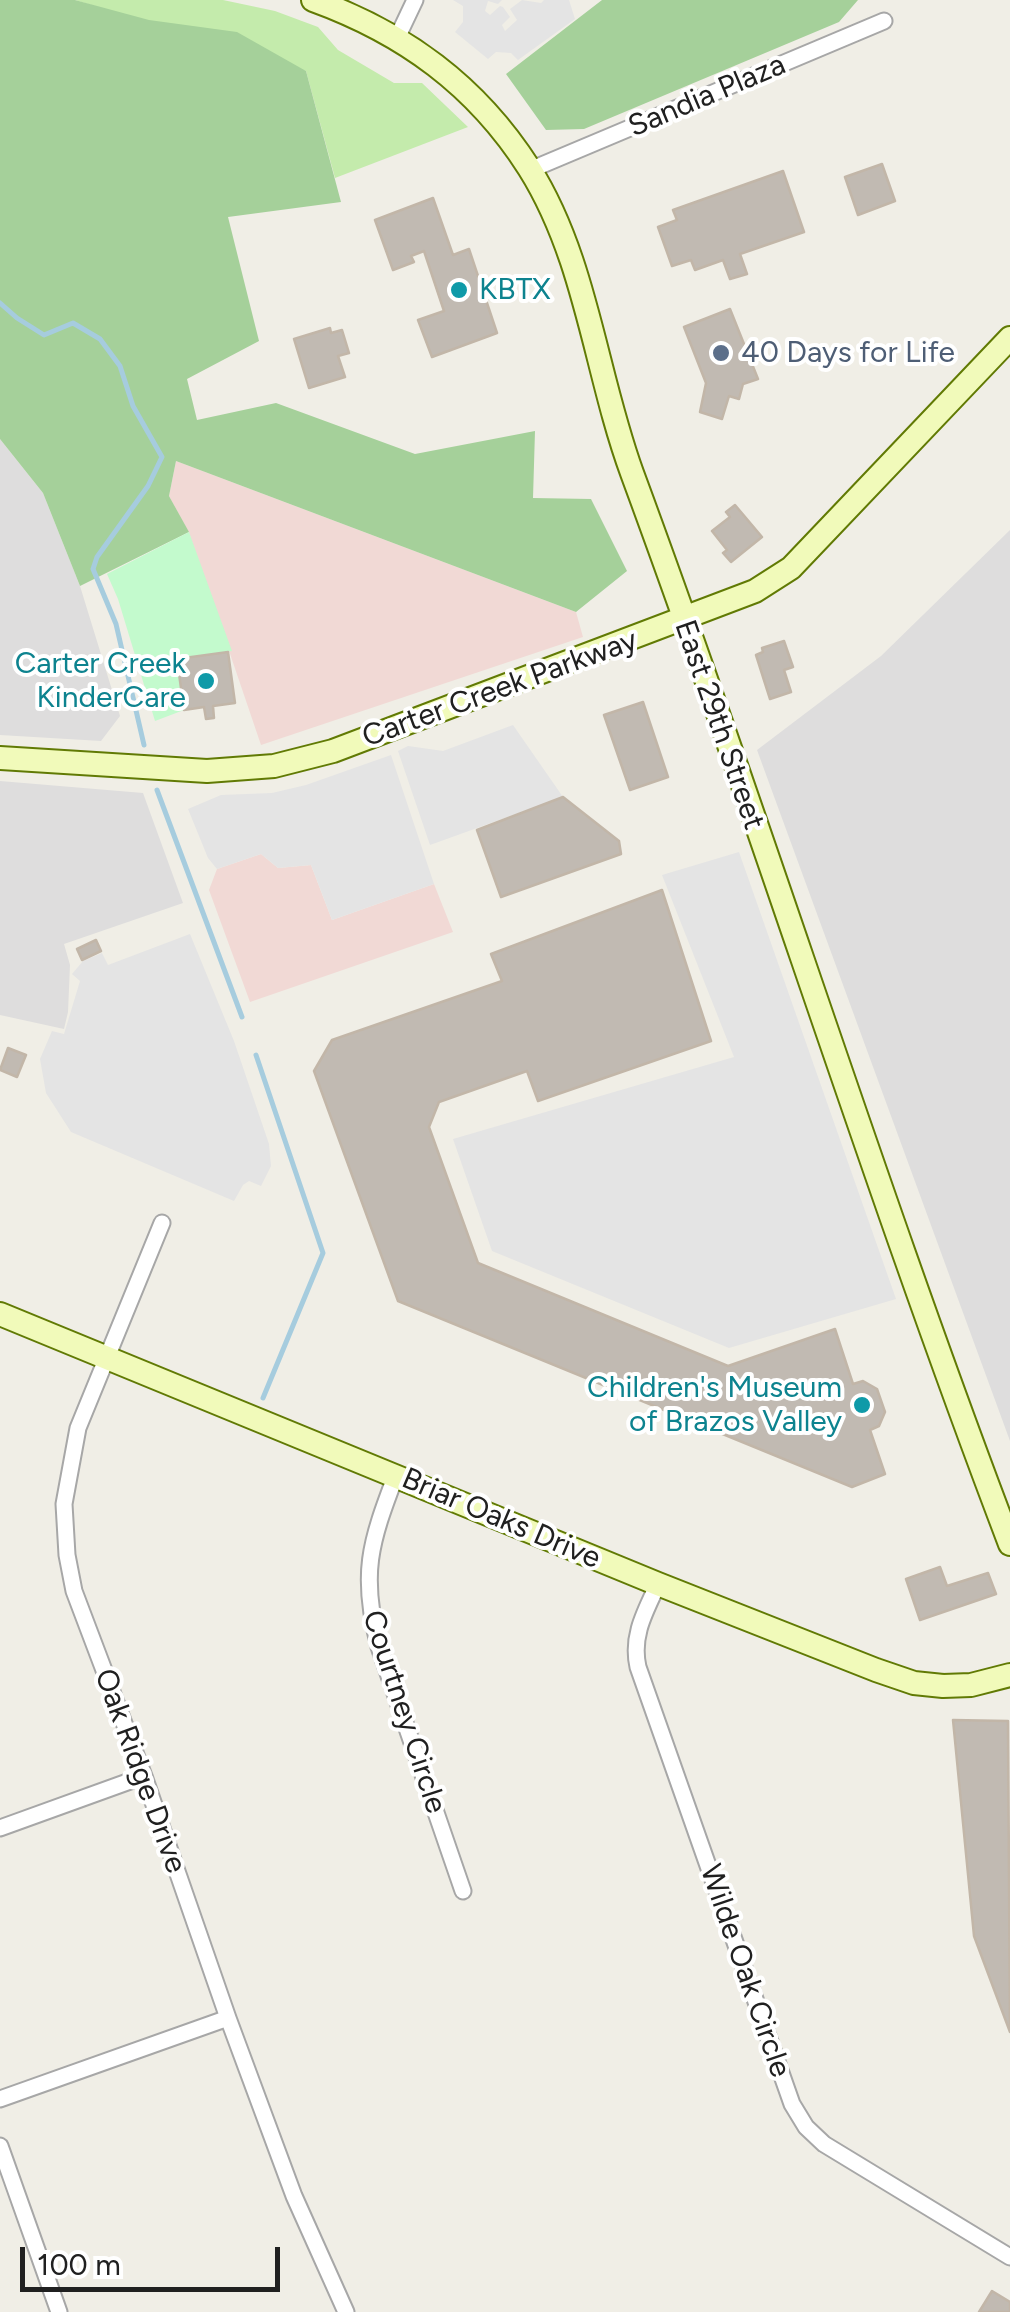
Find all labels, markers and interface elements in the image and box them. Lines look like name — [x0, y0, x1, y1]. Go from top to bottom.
street label: Sandia Plaza — [623, 47, 791, 145]
place label: KBTX — [479, 272, 551, 308]
marker: KBTX — [448, 279, 470, 301]
place label: 40 Days for Life — [741, 335, 955, 371]
marker: 40 Days for Life — [710, 342, 732, 364]
street label: East 29th Street — [666, 616, 772, 834]
street label: Carter Creek Parkway — [358, 623, 642, 755]
place label: Carter Creek KinderCare — [15, 646, 186, 716]
marker: Carter Creek KinderCare — [195, 670, 217, 692]
place label: Children's Museum of Brazos Valley — [587, 1370, 842, 1440]
marker: Children's Museum of Brazos Valley — [851, 1394, 873, 1416]
street label: Briar Oaks Drive — [396, 1461, 606, 1577]
street label: Courtney Circle — [354, 1606, 454, 1818]
street label: Oak Ridge Drive — [86, 1664, 194, 1878]
street label: Wilde Oak Circle — [692, 1860, 798, 2082]
scale bar — [25, 2227, 285, 2289]
text: 100 m — [37, 2246, 121, 2283]

